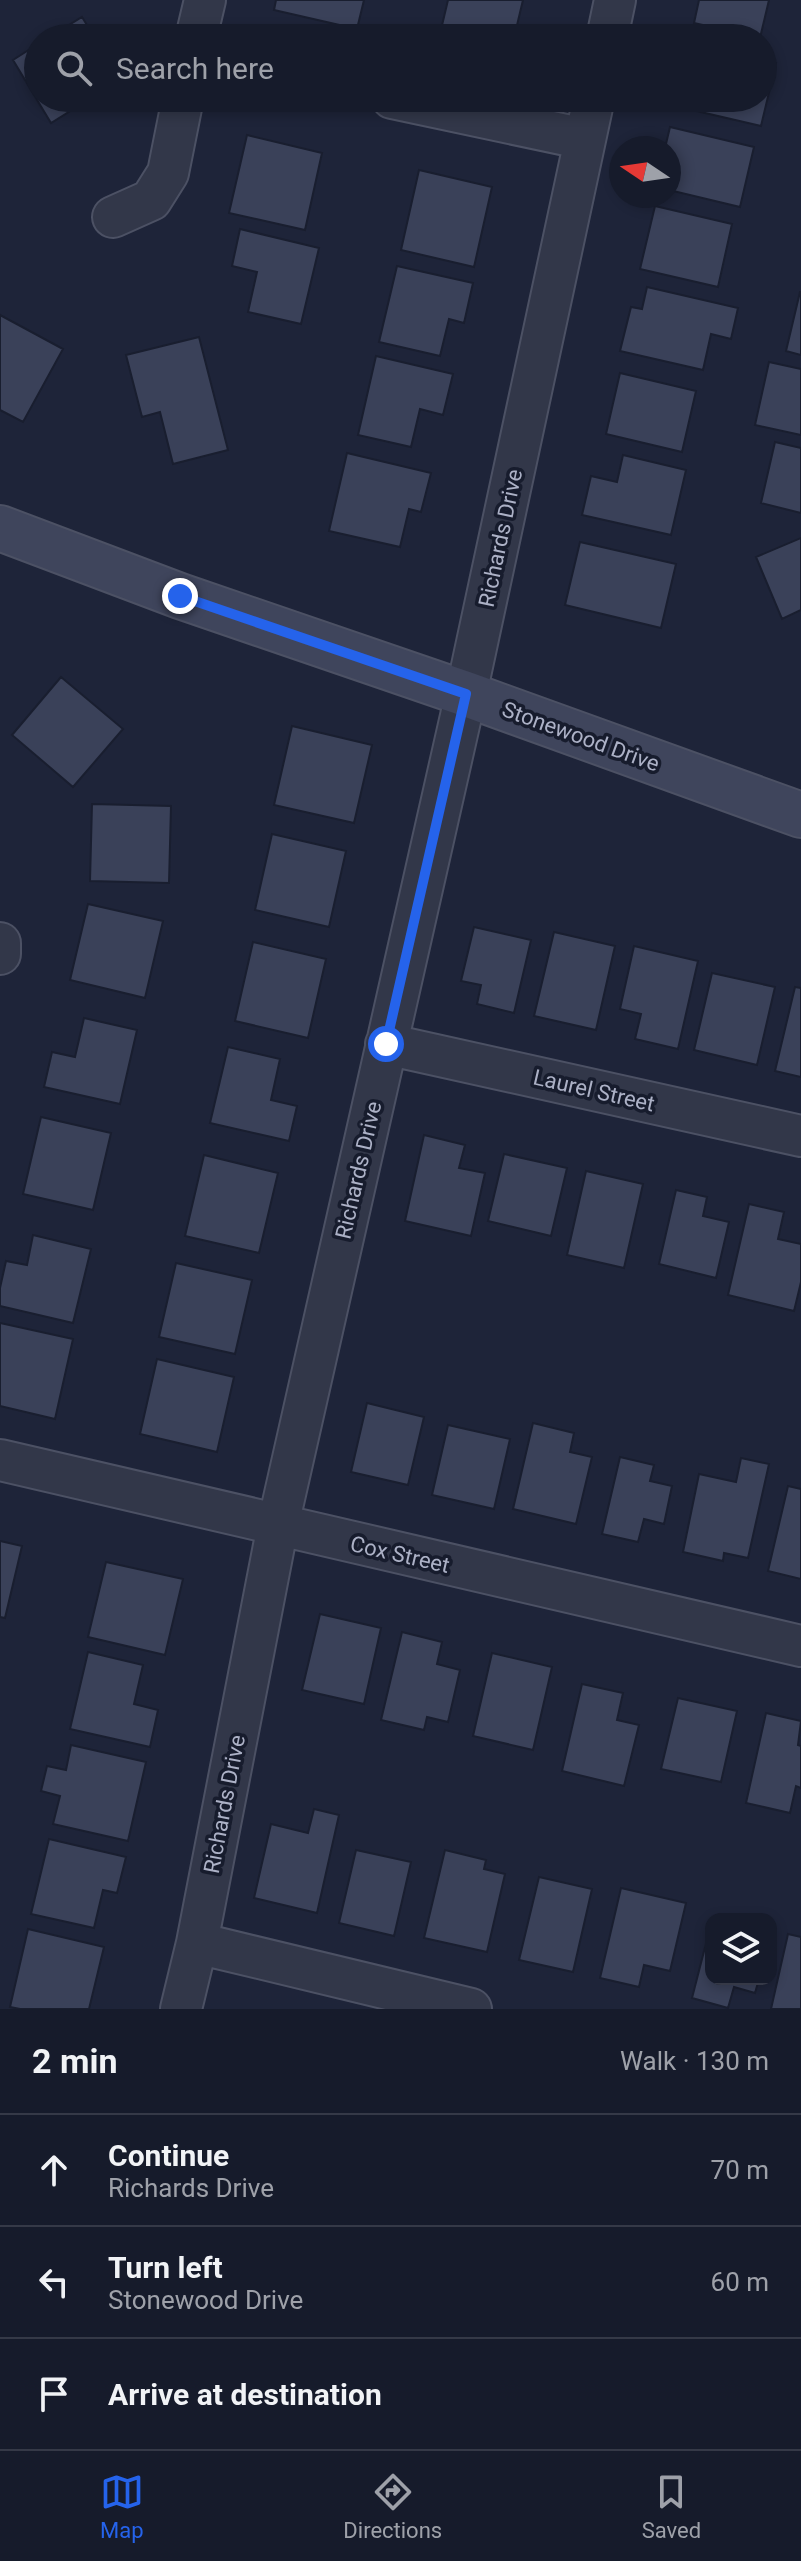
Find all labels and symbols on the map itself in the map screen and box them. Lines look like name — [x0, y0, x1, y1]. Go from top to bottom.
north arrow — [609, 136, 681, 208]
street label: Richards Drive — [474, 467, 527, 609]
route end — [162, 578, 198, 614]
street label: Stonewood Drive — [499, 696, 663, 776]
route start — [368, 1026, 404, 1062]
street label: Laurel Street — [531, 1064, 657, 1117]
street label: Richards Drive — [331, 1099, 386, 1241]
street label: Cox Street — [348, 1531, 452, 1578]
street label: Richards Drive — [199, 1733, 250, 1875]

